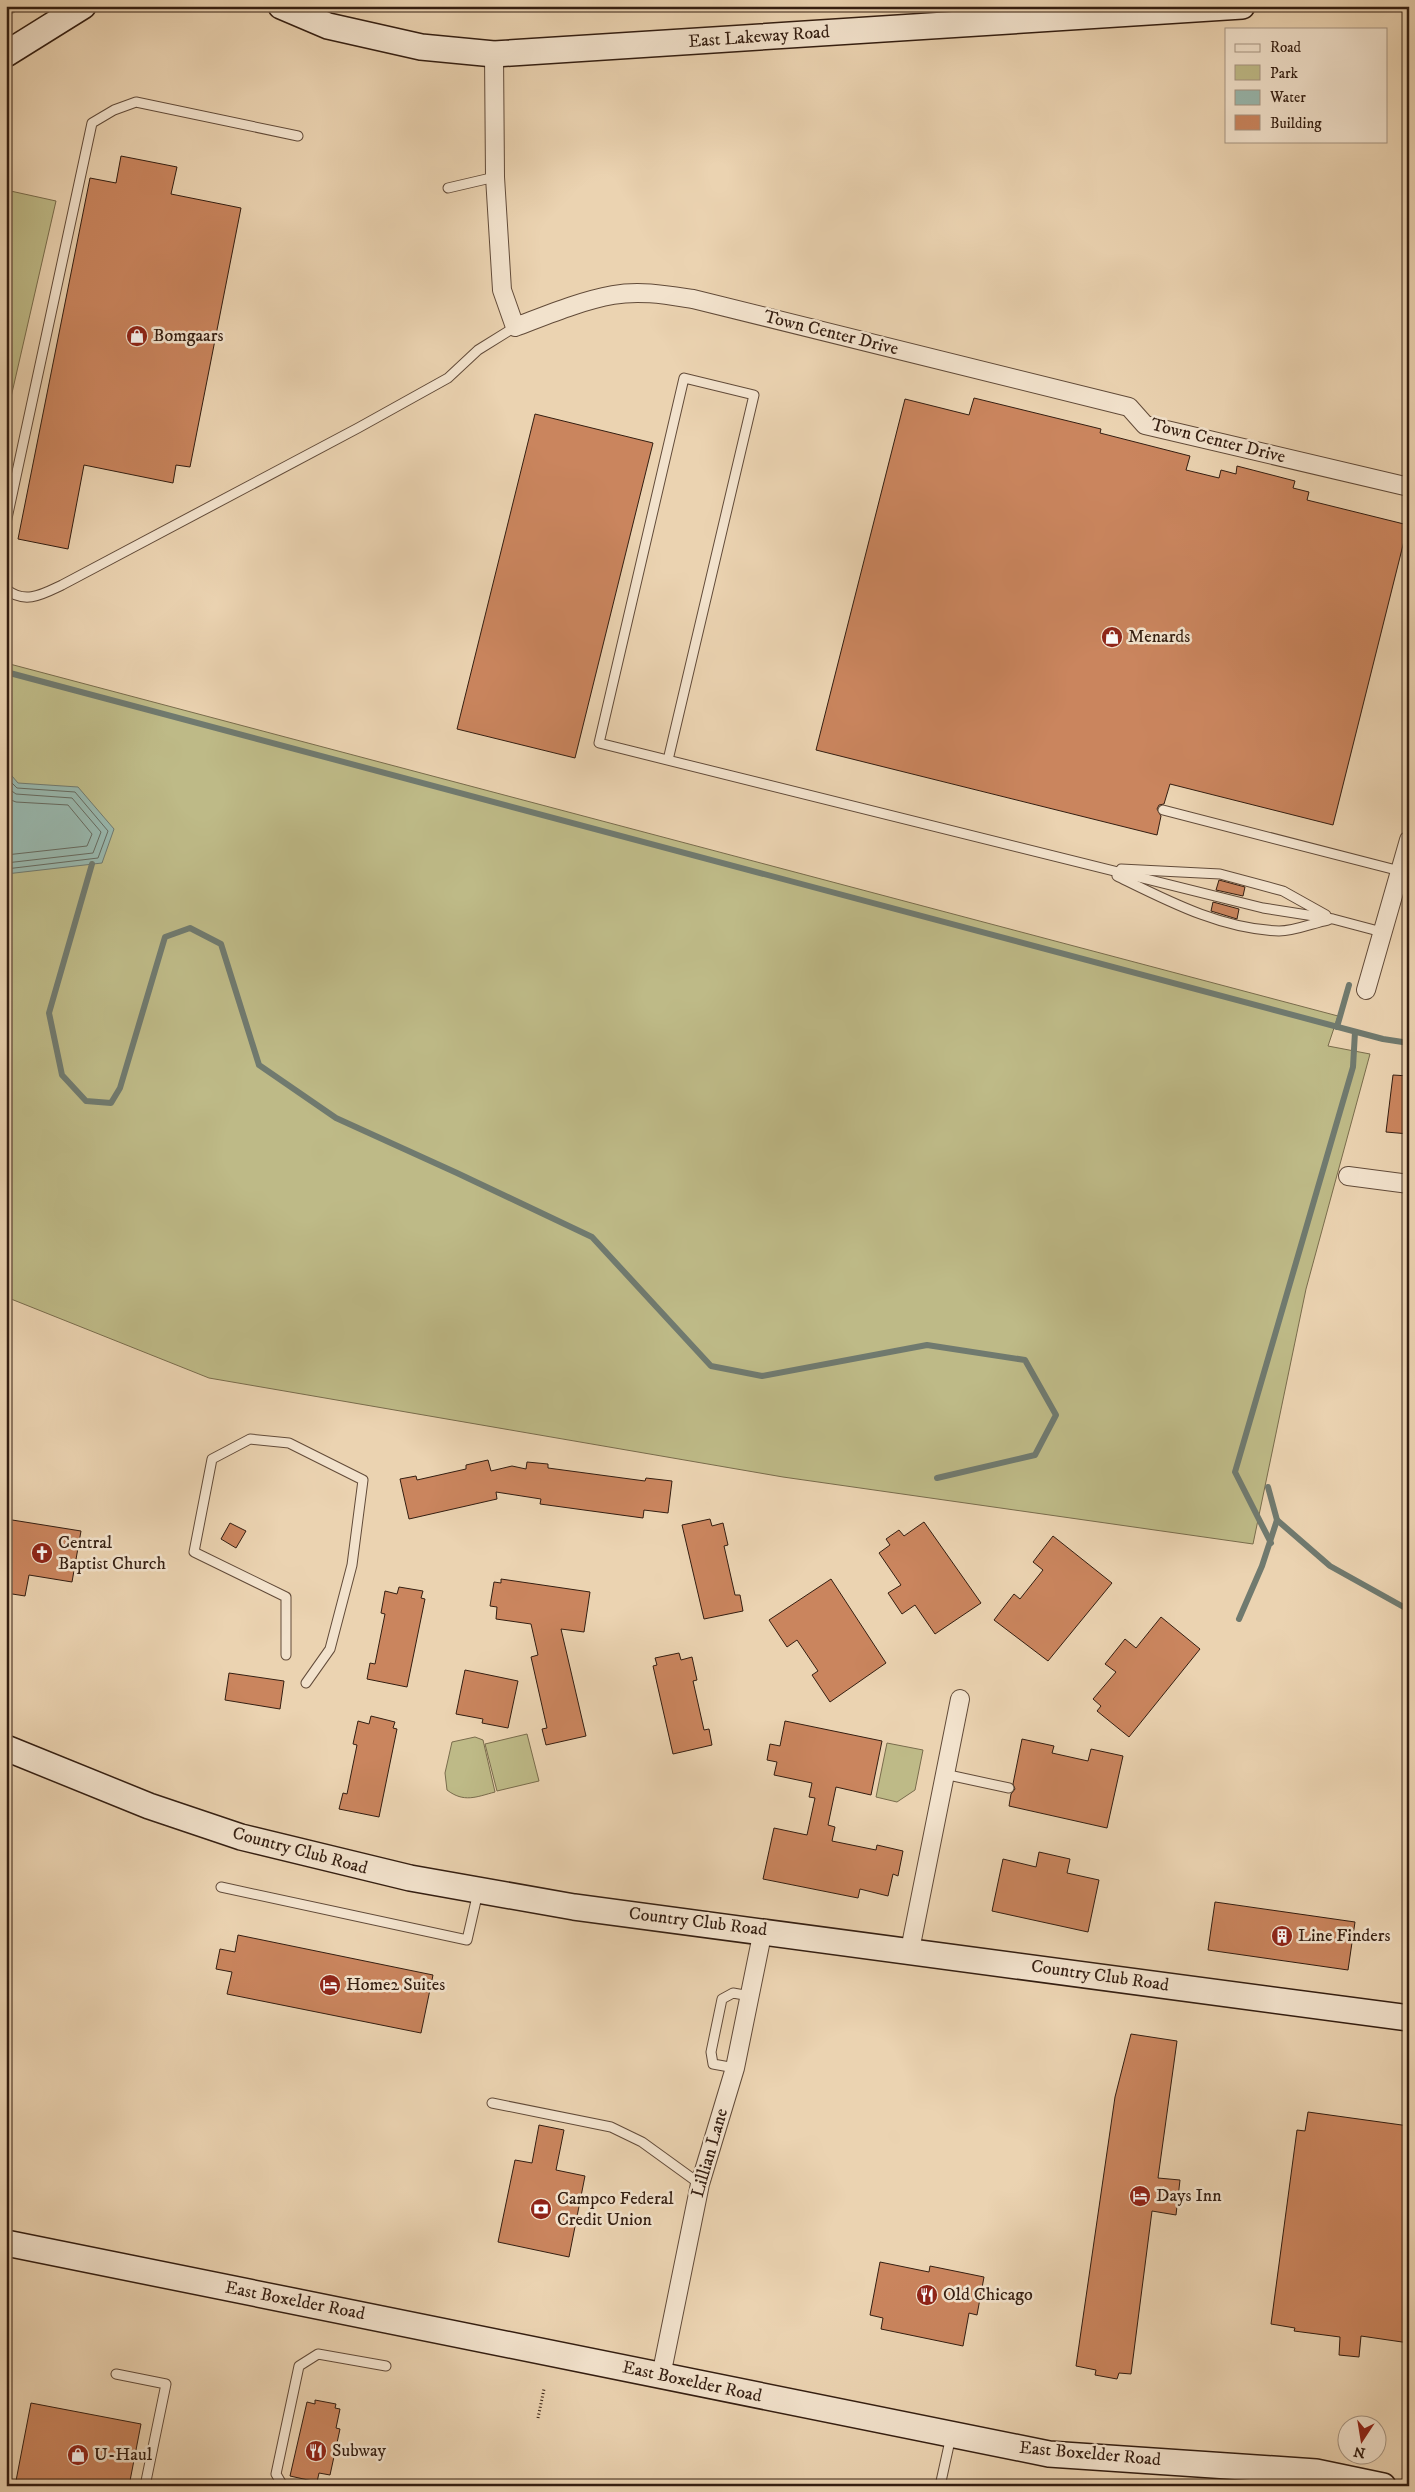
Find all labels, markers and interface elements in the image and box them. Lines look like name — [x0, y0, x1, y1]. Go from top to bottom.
street label: East Lakeway Road — [688, 21, 830, 53]
legend — [1225, 28, 1388, 142]
text: Road — [1270, 38, 1302, 57]
text: Park — [1270, 64, 1299, 83]
text: Water — [1269, 88, 1306, 107]
text: Building — [1270, 114, 1322, 133]
street label: Town Center Drive — [761, 306, 901, 360]
shop icon: Bomgaars — [125, 324, 149, 348]
place label: Bomgaars — [153, 325, 223, 347]
street label: Town Center Drive — [1148, 414, 1288, 468]
shop icon: Menards — [1100, 625, 1124, 649]
place label: Menards — [1128, 626, 1190, 648]
place label: Central Baptist Church — [58, 1532, 166, 1575]
church icon: Central Baptist Church — [30, 1541, 54, 1565]
street label: Country Club Road — [230, 1822, 370, 1880]
street label: Country Club Road — [628, 1903, 768, 1941]
building icon: Line Finders — [1270, 1924, 1294, 1948]
place label: Line Finders — [1298, 1925, 1390, 1947]
street label: Country Club Road — [1030, 1955, 1170, 1997]
hotel icon: Home2 Suites — [318, 1973, 342, 1997]
place label: Home2 Suites — [346, 1974, 445, 1996]
street label: Lillian Lane — [687, 2106, 733, 2200]
hotel icon: Days Inn — [1128, 2184, 1152, 2208]
place label: Days Inn — [1156, 2185, 1222, 2207]
place label: Campco Federal Credit Union — [557, 2188, 674, 2231]
bank icon: Campco Federal Credit Union — [529, 2197, 553, 2221]
street label: East Boxelder Road — [223, 2277, 367, 2325]
restaurant icon: Old Chicago — [915, 2283, 939, 2307]
place label: Old Chicago — [943, 2284, 1033, 2306]
street label: East Boxelder Road — [620, 2356, 764, 2408]
north arrow — [1338, 2414, 1388, 2464]
street label: East Boxelder Road — [1018, 2437, 1162, 2471]
restaurant icon: Subway — [304, 2439, 328, 2463]
place label: Subway — [332, 2440, 387, 2462]
text: N — [1352, 2442, 1367, 2462]
shop icon: U-Haul — [66, 2443, 90, 2467]
place label: U-Haul — [94, 2444, 153, 2466]

